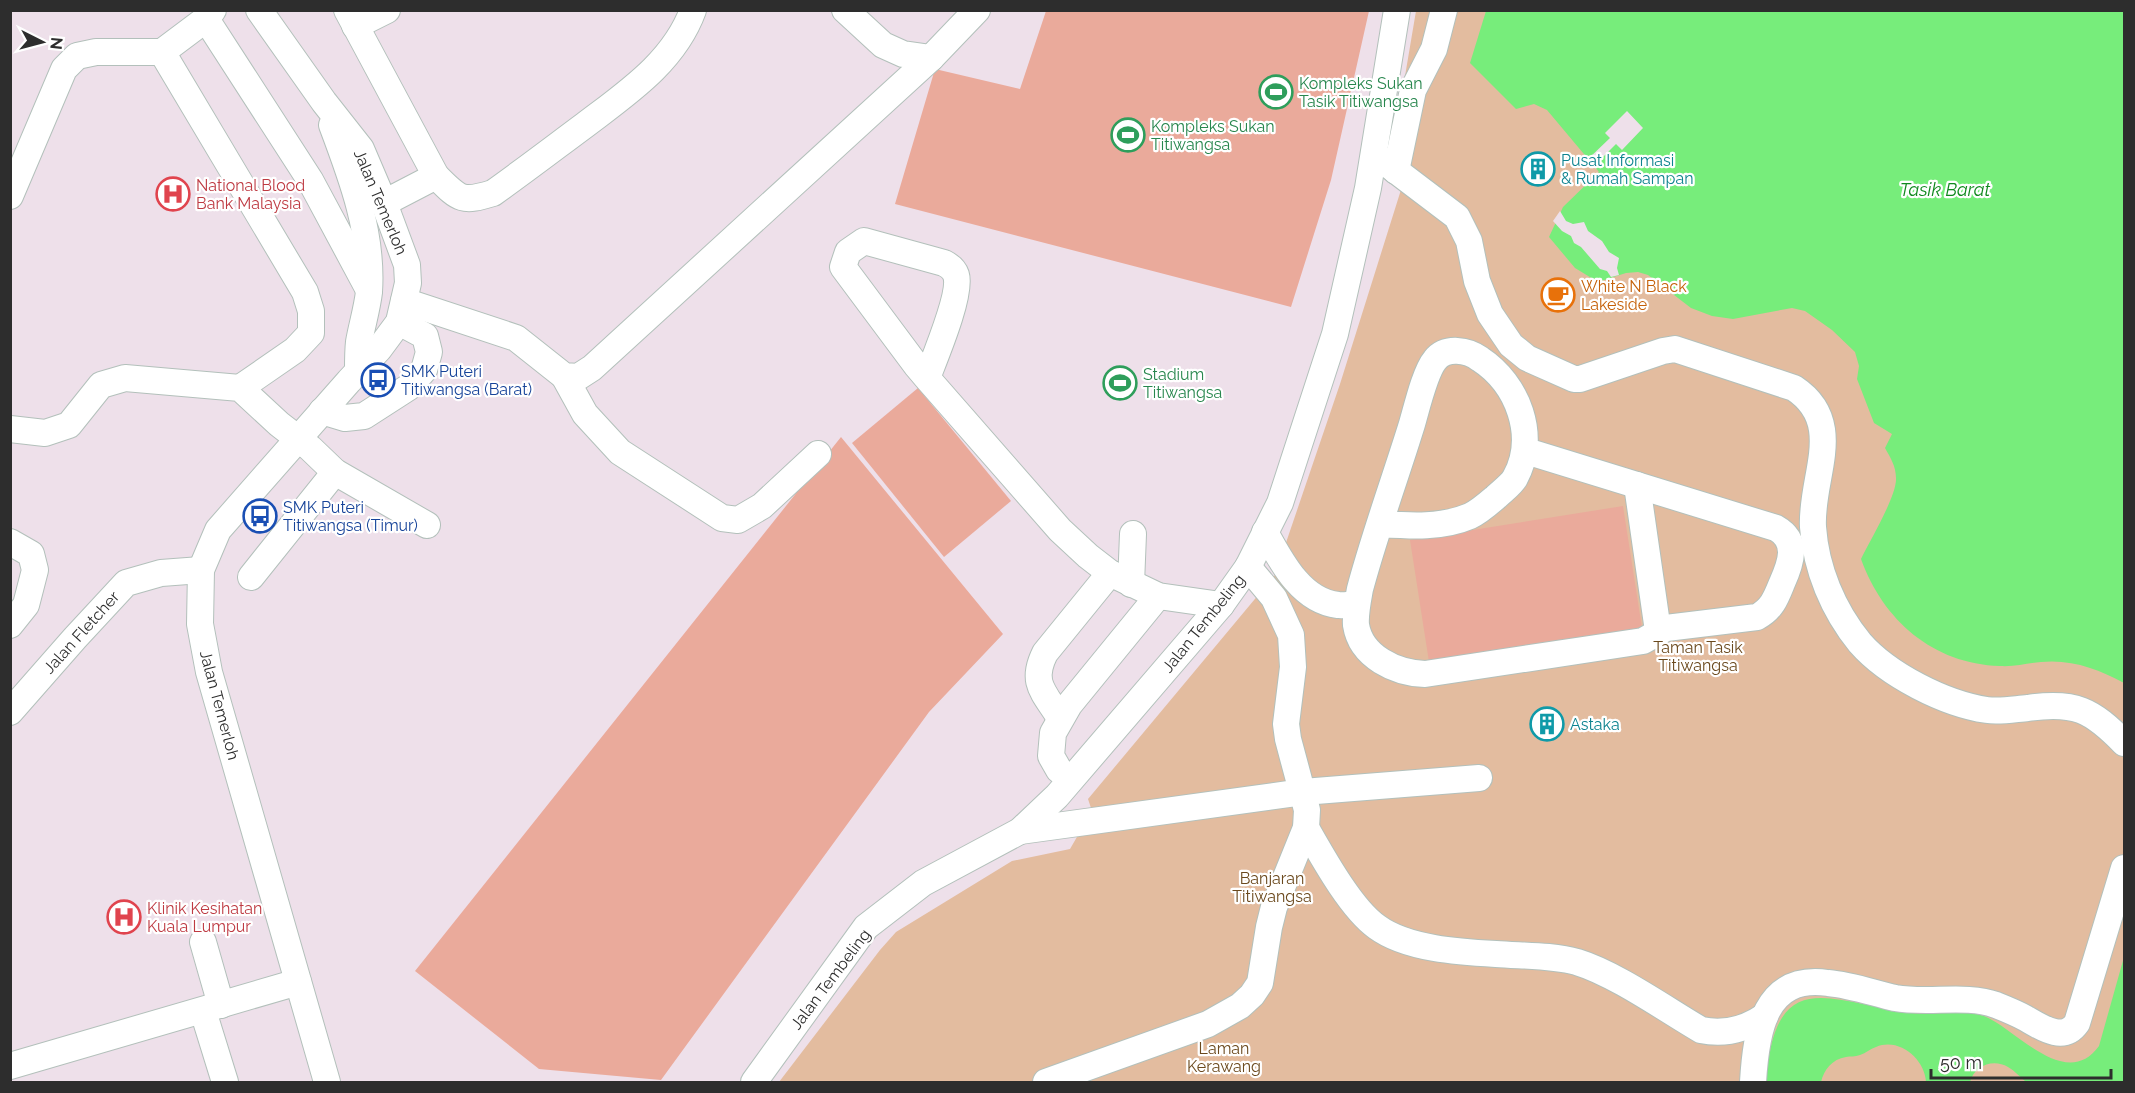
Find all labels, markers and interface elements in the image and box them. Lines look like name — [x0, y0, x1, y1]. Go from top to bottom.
north arrow — [12, 12, 72, 72]
text: N — [46, 36, 67, 51]
sports icon: Kompleks Sukan Tasik Titiwangsa — [1258, 74, 1294, 110]
place label: Kompleks Sukan Tasik Titiwangsa — [1299, 74, 1423, 111]
sports icon: Kompleks Sukan Titiwangsa — [1110, 117, 1146, 153]
place label: Kompleks Sukan Titiwangsa — [1151, 117, 1275, 154]
street label: Jalan Temerloh — [350, 147, 411, 258]
building icon: Pusat Informasi & Rumah Sampan — [1520, 151, 1556, 187]
place label: Pusat Informasi & Rumah Sampan — [1561, 151, 1693, 188]
hospital icon: National Blood Bank Malaysia — [155, 176, 191, 212]
place label: National Blood Bank Malaysia — [196, 176, 305, 213]
water label: Tasik Barat — [1900, 179, 1990, 200]
cafe icon: White N Black Lakeside — [1540, 277, 1576, 313]
place label: White N Black Lakeside — [1581, 277, 1687, 314]
bus stop icon: SMK Puteri Titiwangsa (Barat) — [360, 362, 396, 398]
place label: SMK Puteri Titiwangsa (Barat) — [401, 362, 532, 399]
sports icon: Stadium Titiwangsa — [1102, 365, 1138, 401]
place label: Stadium Titiwangsa — [1143, 365, 1222, 402]
bus stop icon: SMK Puteri Titiwangsa (Timur) — [242, 498, 278, 534]
place label: SMK Puteri Titiwangsa (Timur) — [283, 498, 418, 535]
street label: Jalan Tembeling — [1158, 570, 1249, 676]
street label: Jalan Fletcher — [39, 587, 124, 677]
park label: Taman Tasik Titiwangsa — [1653, 638, 1743, 675]
street label: Jalan Temerloh — [196, 648, 243, 762]
building icon: Astaka — [1529, 706, 1565, 742]
place label: Astaka — [1570, 715, 1620, 734]
park label: Banjaran Titiwangsa — [1232, 869, 1312, 906]
hospital icon: Klinik Kesihatan Kuala Lumpur — [106, 899, 142, 935]
place label: Klinik Kesihatan Kuala Lumpur — [147, 899, 262, 936]
street label: Jalan Tembeling — [786, 925, 874, 1033]
park label: Laman Kerawang — [1187, 1039, 1261, 1076]
scale bar — [1931, 1042, 2111, 1080]
text: 50 m — [1940, 1052, 1982, 1073]

